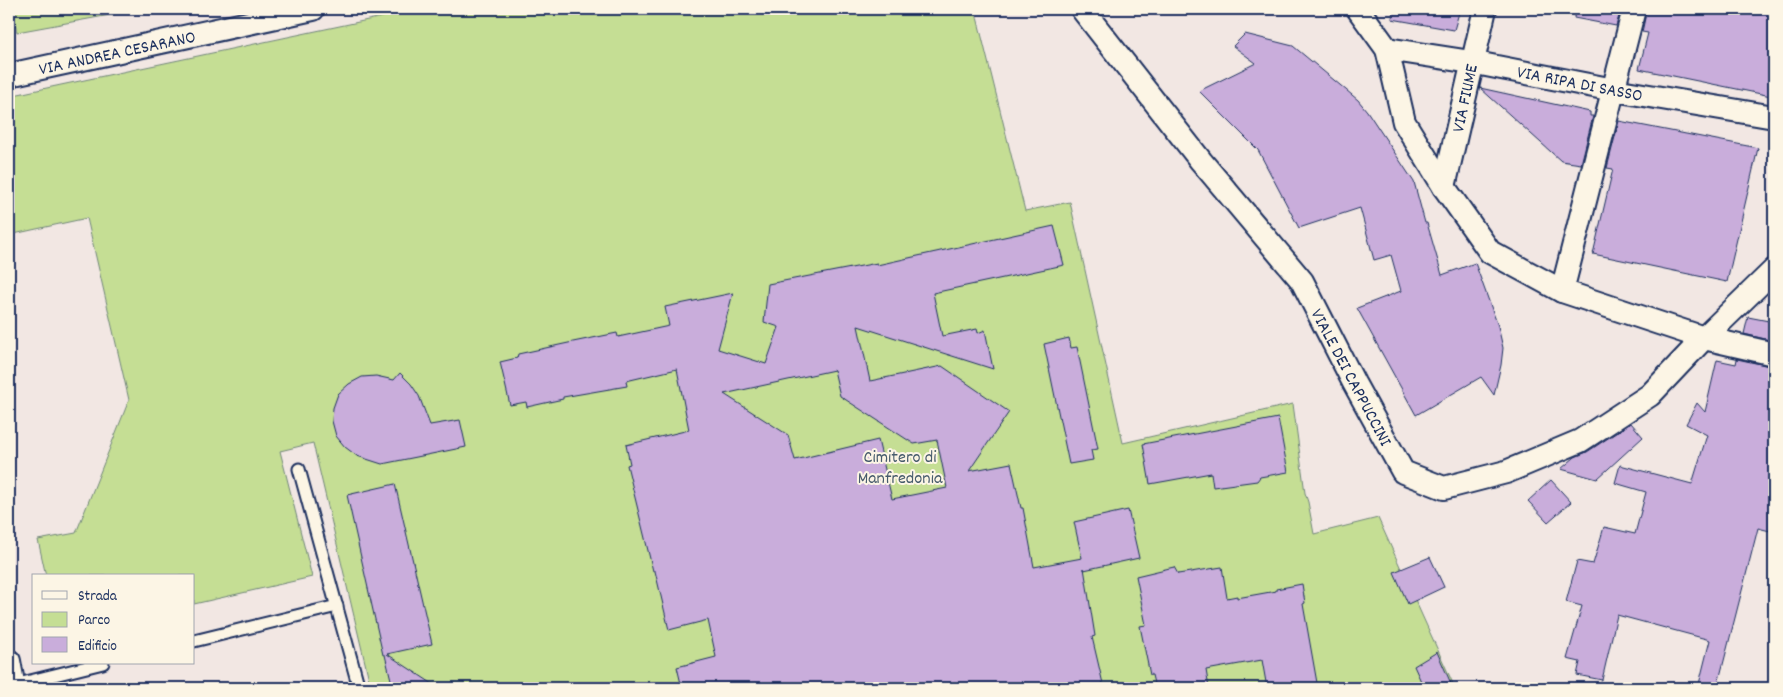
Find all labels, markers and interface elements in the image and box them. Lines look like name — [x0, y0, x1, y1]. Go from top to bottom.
street label: VIA ANDREA CESARANO — [37, 26, 198, 83]
street label: VIA RIPA DI SASSO — [1514, 61, 1645, 110]
street label: VIA FIUME — [1447, 62, 1486, 135]
street label: VIALE DEI CAPPUCCINI — [1303, 305, 1397, 452]
park label: Cimitero di Manfredonia — [858, 446, 943, 492]
legend — [32, 574, 195, 664]
text: Strada — [78, 586, 118, 608]
text: Parco — [78, 610, 110, 632]
text: Edificio — [78, 636, 117, 658]

